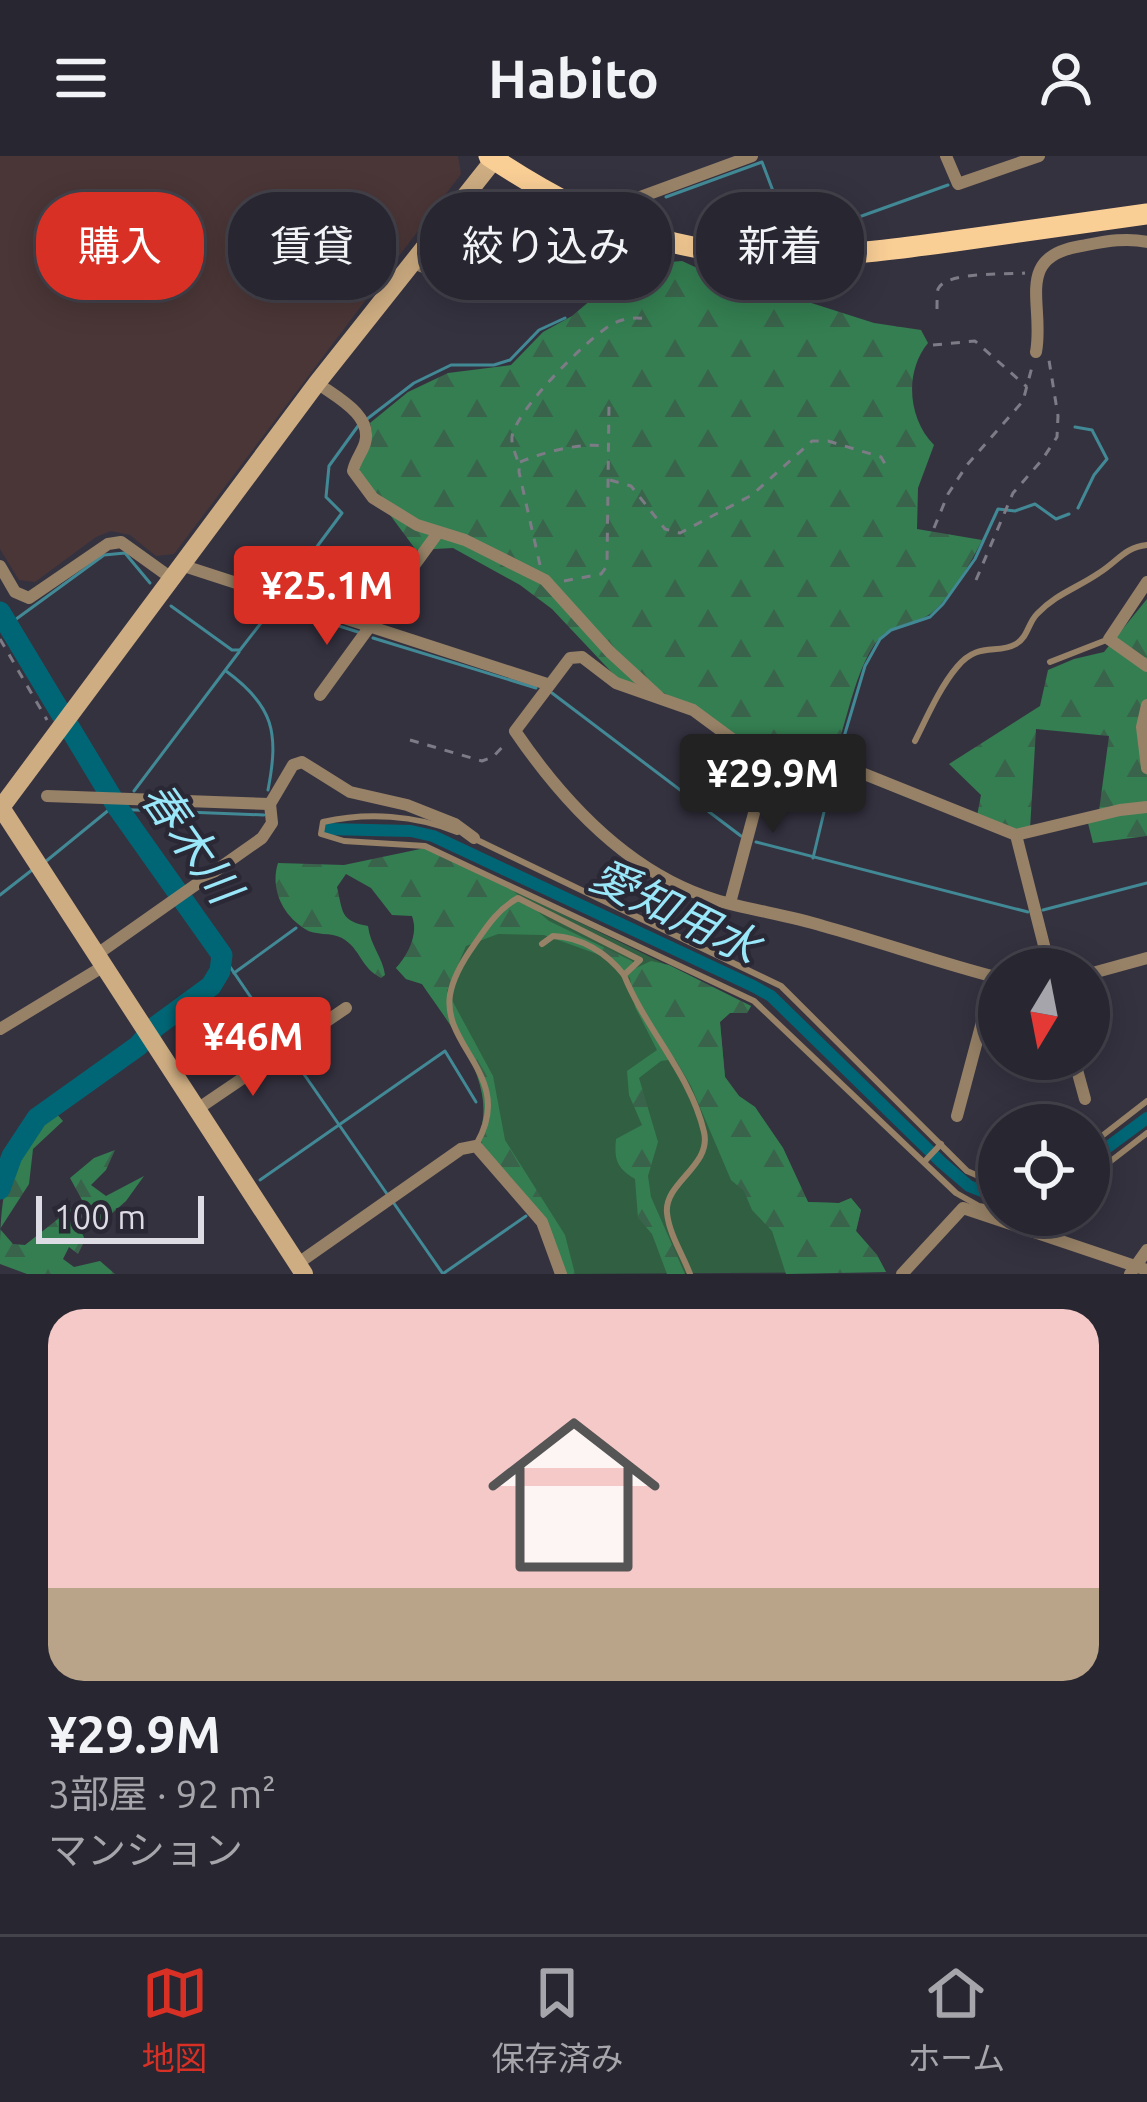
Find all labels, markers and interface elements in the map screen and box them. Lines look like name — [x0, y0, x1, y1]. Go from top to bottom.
icon: menu — [48, 45, 114, 111]
icon: person — [1033, 45, 1099, 111]
text: Habito — [488, 48, 659, 108]
chip: 購入 — [36, 192, 204, 300]
chip: 賃貸 — [228, 192, 396, 300]
chip: 絞り込み — [420, 192, 672, 300]
chip: 新着 — [696, 192, 864, 300]
pin: ¥25.1M — [229, 546, 425, 648]
text: ¥25.1M — [261, 563, 393, 606]
pin: ¥29.9M — [675, 734, 871, 836]
text: ¥29.9M — [707, 751, 839, 794]
water label: 春木川 — [132, 772, 253, 915]
water label: 愛知用水 — [583, 848, 772, 975]
north arrow — [978, 948, 1110, 1080]
map controls — [978, 948, 1110, 1236]
pin: ¥46M — [182, 997, 324, 1099]
text: ¥46M — [203, 1014, 303, 1057]
button: locate — [978, 1104, 1110, 1236]
scale bar — [36, 1190, 204, 1243]
text: 100 m — [54, 1198, 146, 1235]
icon: home — [466, 1387, 682, 1603]
text: ¥29.9M — [48, 1705, 221, 1763]
text: 3部屋 · 92 m² — [48, 1772, 276, 1815]
text: マンション — [48, 1828, 243, 1871]
tab: 地図 — [142, 1960, 208, 2080]
tab: 保存済み — [491, 1960, 623, 2080]
tab: ホーム — [907, 1960, 1005, 2080]

